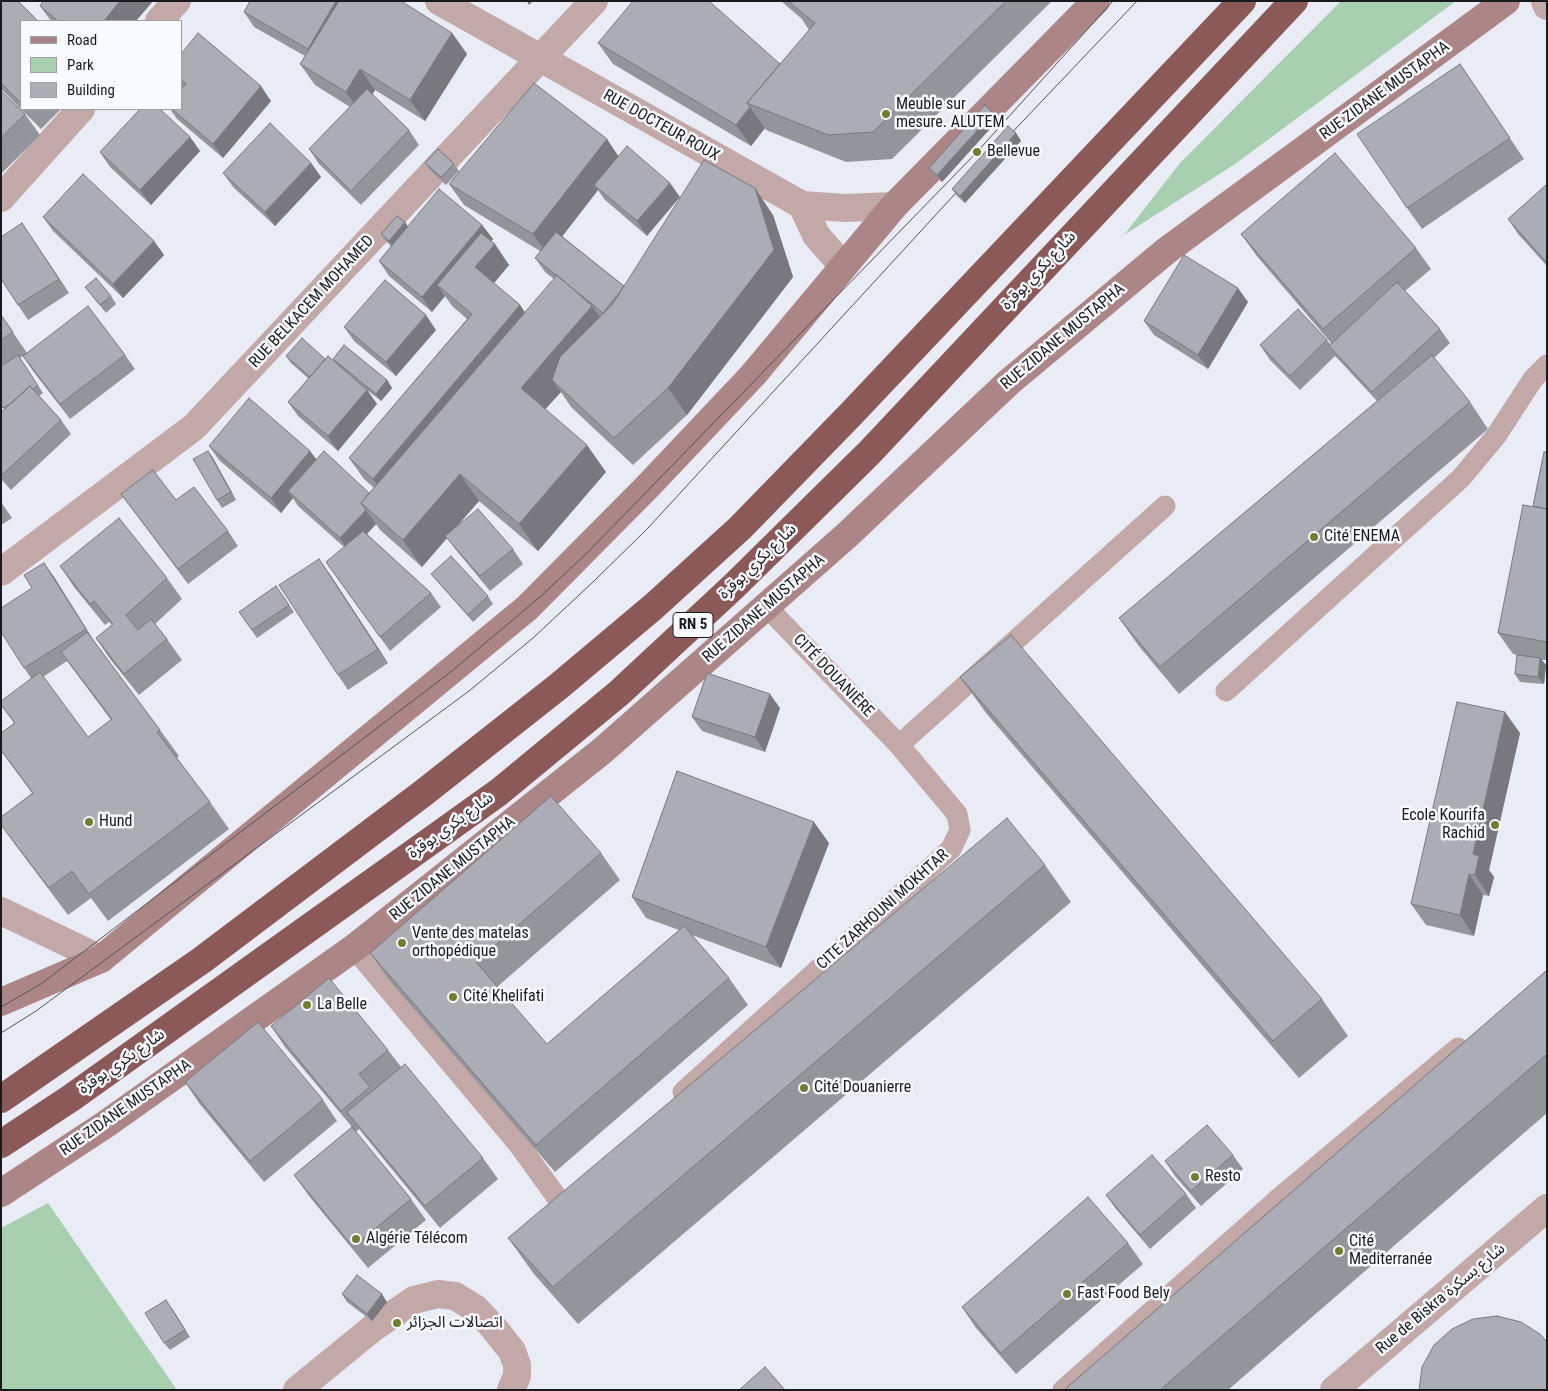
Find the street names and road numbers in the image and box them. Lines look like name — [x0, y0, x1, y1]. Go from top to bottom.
street label: RUE ZIDANE MUSTAPHA — [1316, 37, 1454, 145]
street label: RUE DOCTEUR ROUX — [599, 86, 723, 166]
street label: شارع بكري بوقرة — [998, 228, 1080, 314]
street label: RUE BELKACEM MOHAMED — [246, 232, 378, 372]
street label: RUE ZIDANE MUSTAPHA — [997, 280, 1129, 394]
street label: شارع بكري بوقرة — [715, 520, 801, 604]
street label: RUE ZIDANE MUSTAPHA — [699, 551, 829, 667]
road number: RN 5 — [673, 612, 713, 638]
street label: CITÉ DOUANIÈRE — [789, 631, 877, 721]
street label: شارع بكري بوقرة — [405, 789, 497, 863]
street label: RUE ZIDANE MUSTAPHA — [386, 813, 520, 925]
street label: CITE ZARHOUNI MOKHTAR — [813, 846, 953, 974]
street label: شارع بكري بوقرة — [75, 1025, 169, 1099]
street label: RUE ZIDANE MUSTAPHA — [57, 1055, 195, 1161]
street label: Rue de Biskra شارع بسكرة — [1373, 1239, 1509, 1359]

